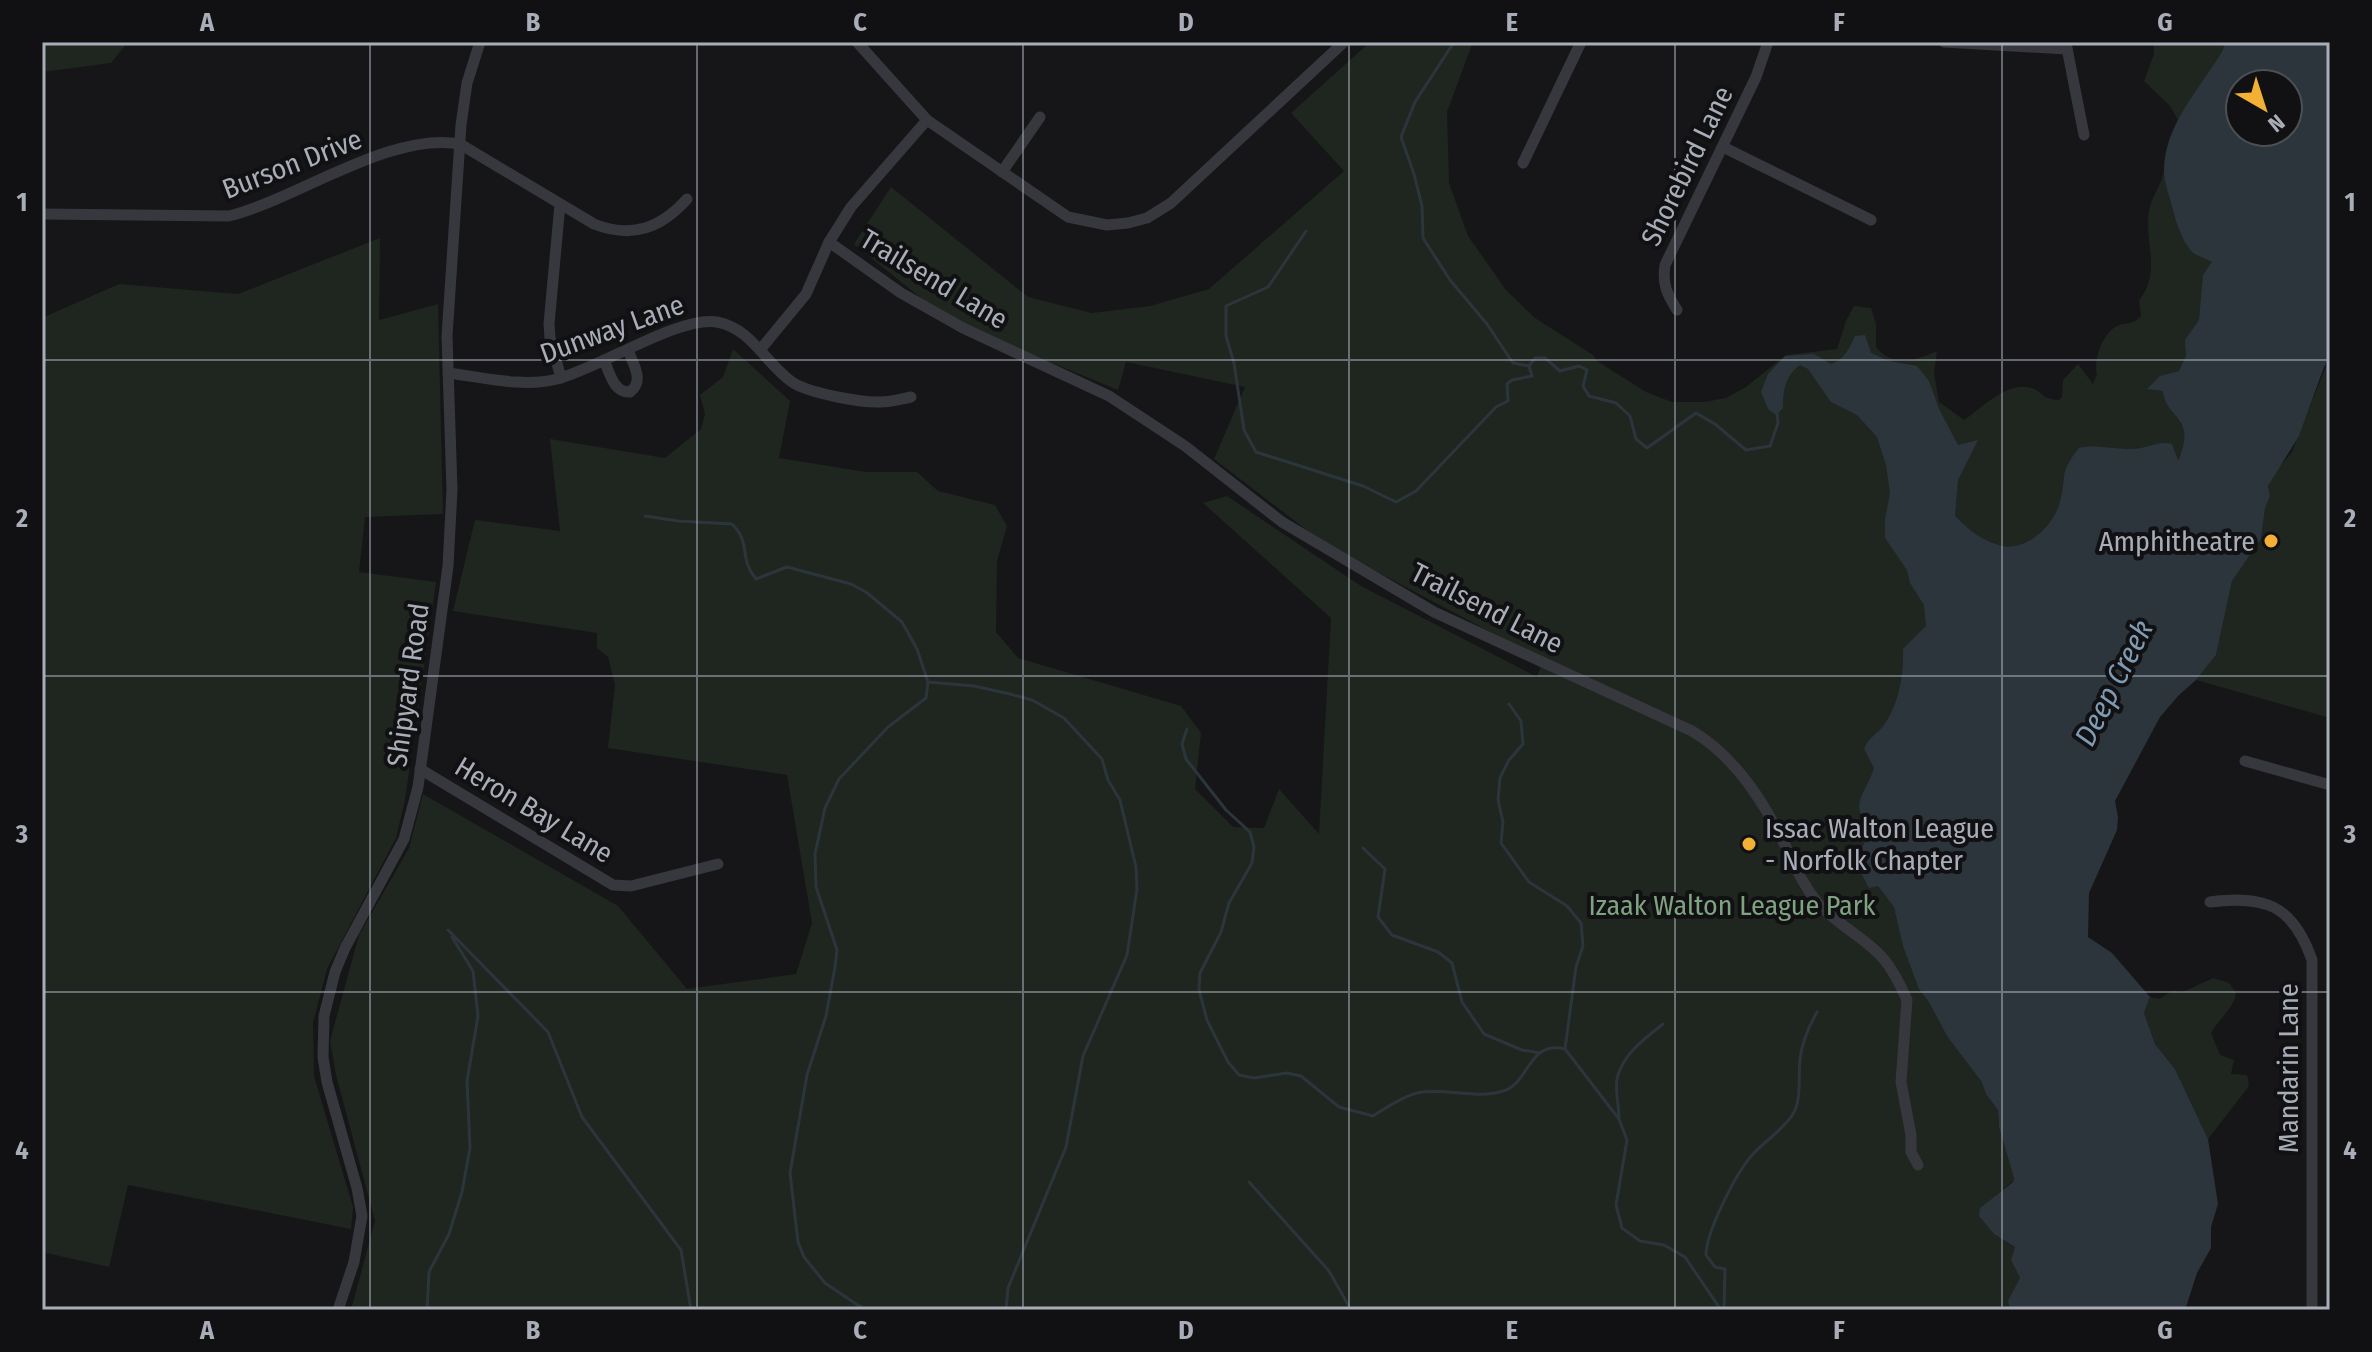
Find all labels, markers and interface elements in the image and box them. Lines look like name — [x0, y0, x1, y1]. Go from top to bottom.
text: A — [199, 7, 215, 38]
text: B — [526, 7, 541, 38]
text: C — [853, 7, 867, 38]
text: D — [1178, 7, 1194, 38]
text: E — [1506, 7, 1518, 38]
text: F — [1833, 7, 1845, 38]
text: G — [2157, 7, 2173, 38]
north arrow — [2224, 68, 2304, 148]
street label: Shorebird Lane — [1634, 81, 1740, 251]
text: N — [2263, 109, 2290, 138]
street label: Burson Drive — [218, 122, 366, 206]
text: 1 — [17, 187, 28, 218]
text: 1 — [2345, 187, 2356, 218]
street label: Trailsend Lane — [854, 222, 1014, 336]
street label: Dunway Lane — [536, 288, 688, 370]
text: 2 — [15, 503, 28, 534]
text: 2 — [2343, 503, 2356, 534]
place label: Amphitheatre — [2099, 525, 2255, 558]
marker: Amphitheatre — [2262, 532, 2280, 550]
street label: Trailsend Lane — [1406, 556, 1568, 660]
street label: Shipyard Road — [380, 601, 436, 769]
water label: Deep Creek — [2067, 614, 2161, 752]
street label: Heron Bay Lane — [449, 750, 619, 870]
place label: Issac Walton League - Norfolk Chapter — [1765, 812, 1994, 877]
text: 3 — [15, 819, 28, 850]
text: 3 — [2343, 819, 2356, 850]
marker: Issac Walton League - Norfolk Chapter — [1740, 835, 1758, 853]
park label: Izaak Walton League Park — [1588, 889, 1877, 922]
street label: Mandarin Lane — [2272, 983, 2305, 1153]
text: 4 — [15, 1135, 29, 1166]
text: 4 — [2343, 1135, 2357, 1166]
text: A — [199, 1315, 215, 1346]
text: B — [526, 1315, 541, 1346]
text: C — [853, 1315, 867, 1346]
text: D — [1178, 1315, 1194, 1346]
text: E — [1506, 1315, 1518, 1346]
text: F — [1833, 1315, 1845, 1346]
text: G — [2157, 1315, 2173, 1346]

